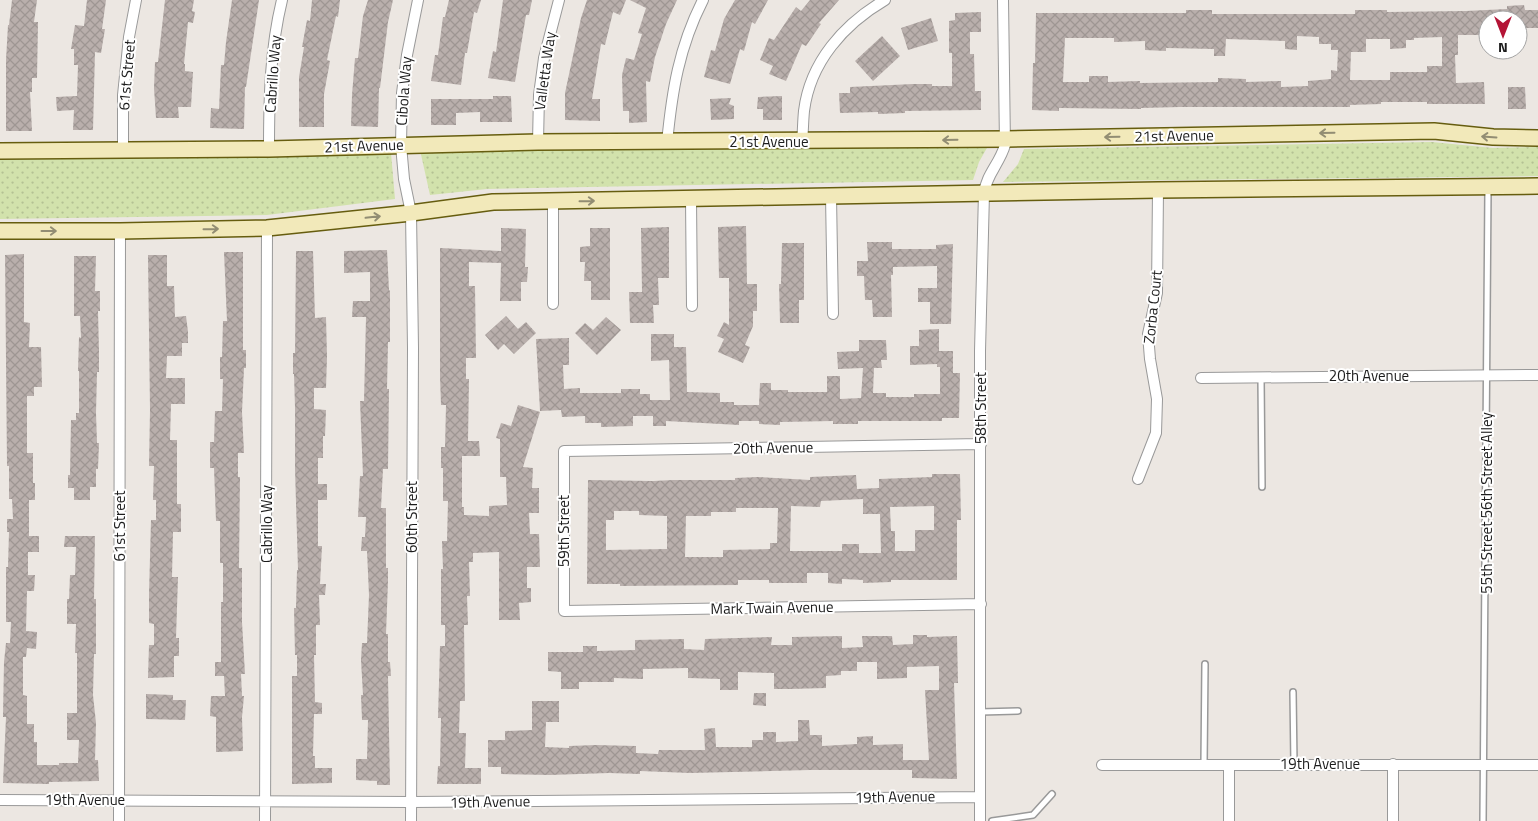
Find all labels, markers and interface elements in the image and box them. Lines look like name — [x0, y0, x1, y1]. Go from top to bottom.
north arrow — [1478, 10, 1528, 60]
street label: Valletta Way — [528, 30, 561, 112]
street label: Cabrillo Way — [258, 34, 287, 114]
street label: 61st Street — [112, 38, 141, 111]
text: N — [1498, 38, 1508, 59]
street label: Cibola Way — [390, 56, 417, 126]
street label: 21st Avenue — [1134, 123, 1214, 148]
one-way arrow — [1319, 129, 1335, 138]
street label: 21st Avenue — [729, 130, 809, 153]
one-way arrow — [1482, 132, 1498, 141]
street label: 21st Avenue — [324, 133, 404, 158]
one-way arrow — [1104, 133, 1120, 142]
one-way arrow — [942, 135, 958, 145]
one-way arrow — [578, 196, 595, 206]
one-way arrow — [365, 212, 381, 222]
one-way arrow — [202, 224, 219, 234]
one-way arrow — [40, 226, 56, 236]
street label: Zorba Court — [1137, 268, 1168, 345]
street label: 20th Avenue — [1329, 364, 1409, 387]
street label: 58th Street — [969, 371, 992, 444]
street label: 55th Street 56th Street Alley — [1475, 412, 1498, 594]
street label: 20th Avenue — [733, 435, 813, 460]
street label: 60th Street — [400, 480, 423, 553]
street label: Cabrillo Way — [255, 485, 278, 563]
street label: 61st Street — [108, 490, 131, 562]
street label: 59th Street — [552, 494, 575, 567]
street label: Mark Twain Avenue — [710, 595, 834, 620]
street label: 19th Avenue — [1280, 752, 1360, 775]
street label: 19th Avenue — [855, 784, 935, 809]
street label: 19th Avenue — [45, 788, 125, 811]
street label: 19th Avenue — [450, 789, 530, 814]

